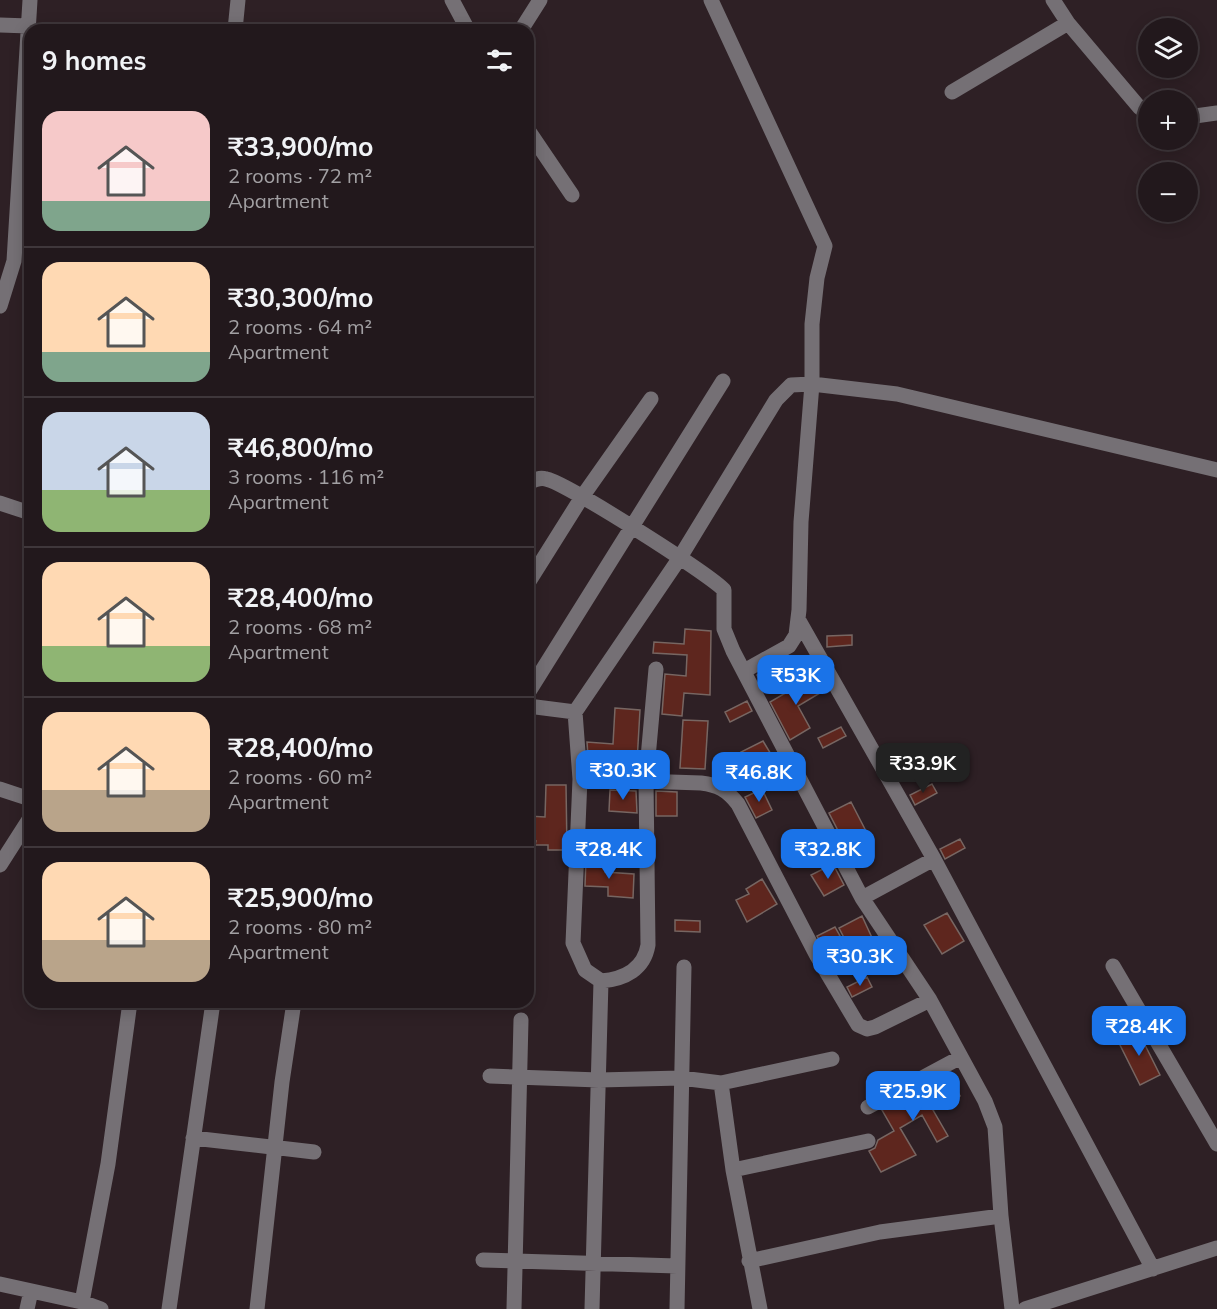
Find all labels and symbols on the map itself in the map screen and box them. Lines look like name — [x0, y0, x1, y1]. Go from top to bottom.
pin: ₹53K — [760, 655, 832, 706]
pin: ₹33.9K — [874, 743, 972, 794]
pin: ₹30.3K — [574, 750, 672, 801]
pin: ₹46.8K — [710, 752, 808, 803]
pin: ₹28.4K — [560, 829, 658, 880]
pin: ₹32.8K — [779, 829, 877, 880]
pin: ₹30.3K — [811, 936, 909, 987]
pin: ₹28.4K — [1090, 1006, 1188, 1057]
pin: ₹25.9K — [864, 1071, 962, 1122]

